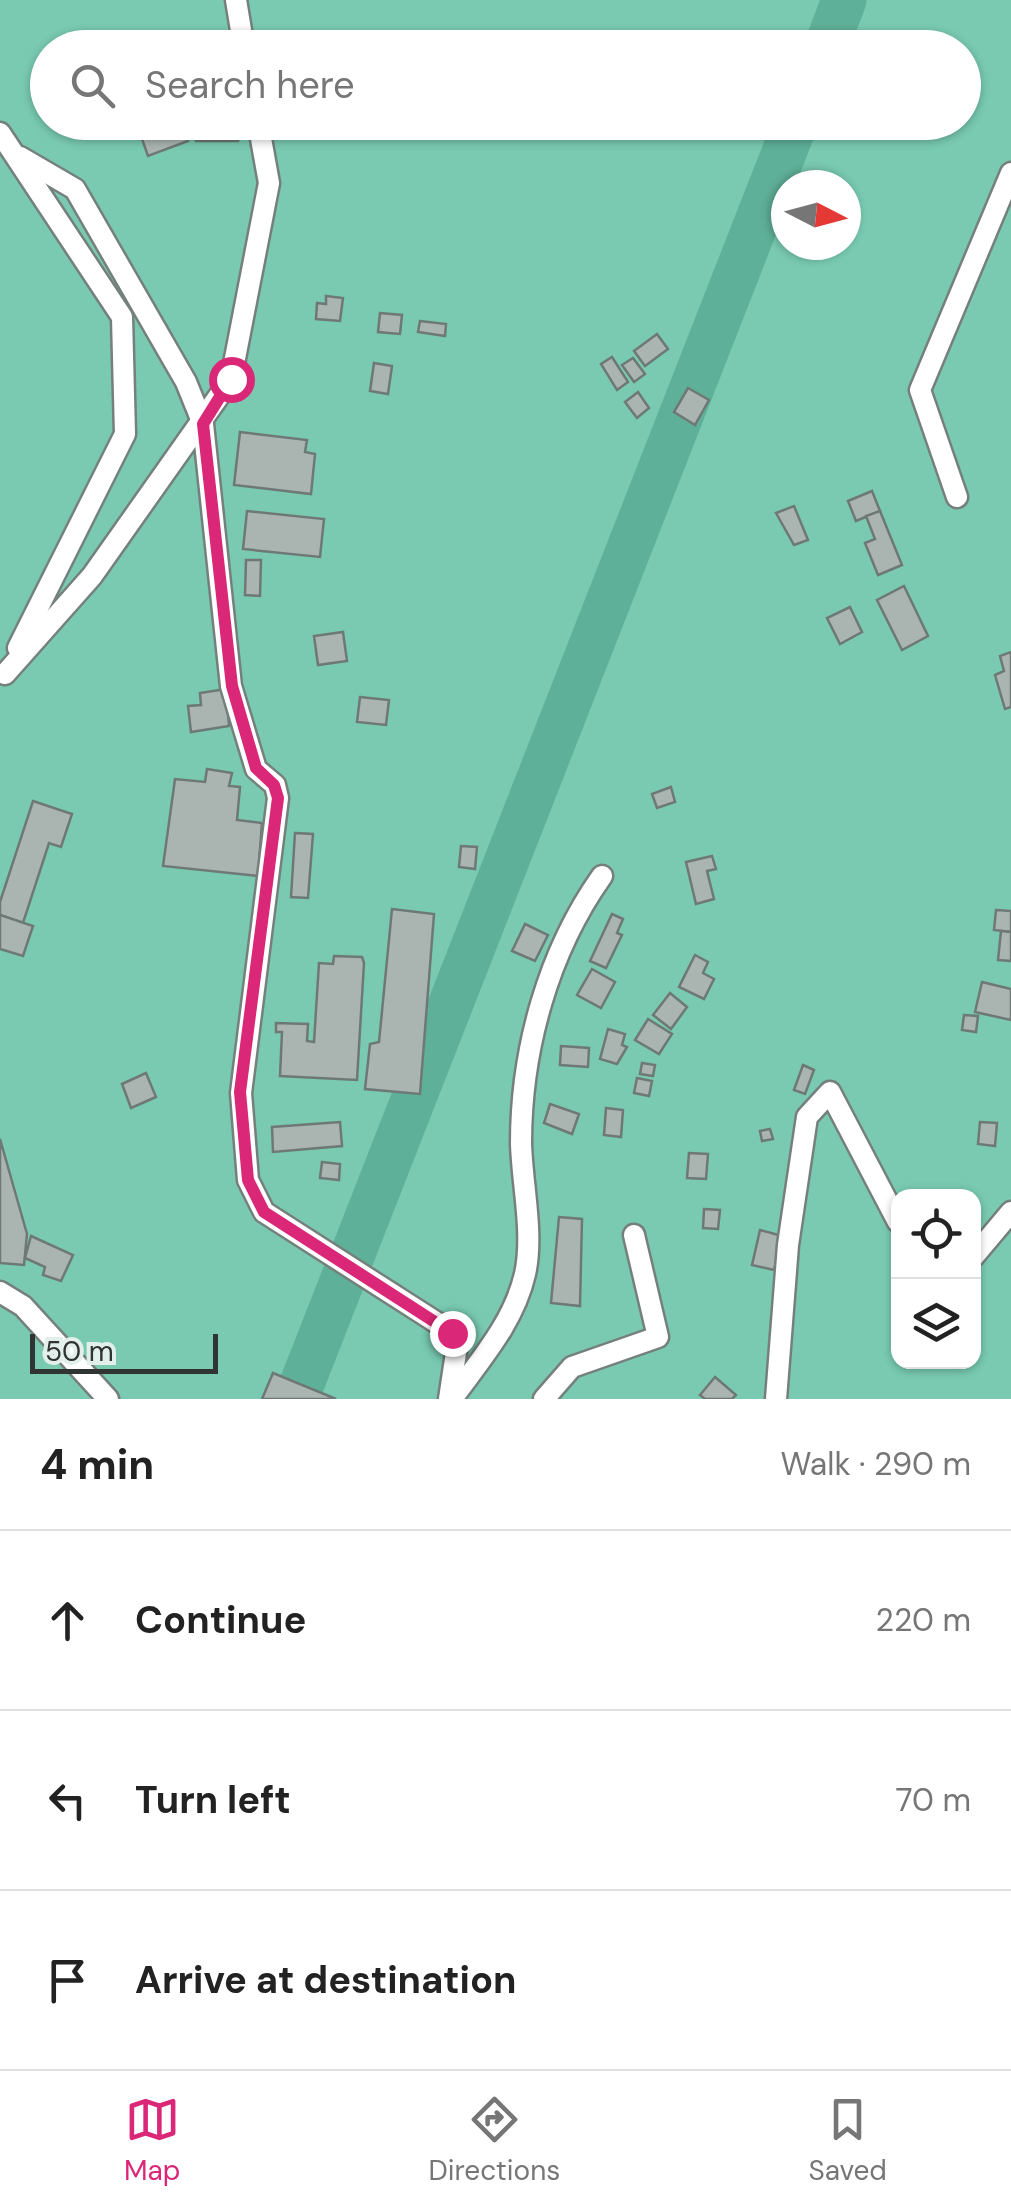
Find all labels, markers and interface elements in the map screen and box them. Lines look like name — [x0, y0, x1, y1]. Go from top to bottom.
search box — [30, 30, 981, 140]
icon: search — [65, 58, 120, 113]
text: Search here — [145, 60, 355, 110]
north arrow — [771, 170, 861, 260]
route start — [209, 357, 255, 403]
map controls — [891, 1189, 981, 1369]
button: locate — [891, 1189, 981, 1279]
button: layers — [891, 1279, 981, 1369]
route end — [430, 1311, 476, 1357]
scale bar — [30, 1329, 218, 1374]
text: 50 m — [45, 1333, 114, 1370]
text: 4 min — [40, 1437, 154, 1492]
text: Walk · 290 m — [780, 1443, 971, 1485]
icon: ahead — [40, 1593, 95, 1648]
text: Continue — [135, 1595, 306, 1645]
text: 220 m — [876, 1599, 971, 1641]
icon: left — [40, 1773, 95, 1828]
text: Turn left — [135, 1775, 291, 1825]
text: 70 m — [895, 1779, 971, 1821]
icon: arrive — [40, 1953, 95, 2008]
text: Arrive at destination — [135, 1955, 517, 2005]
tab: Map — [124, 2092, 180, 2189]
tab: Directions — [429, 2092, 560, 2189]
tab: Saved — [808, 2092, 887, 2189]

